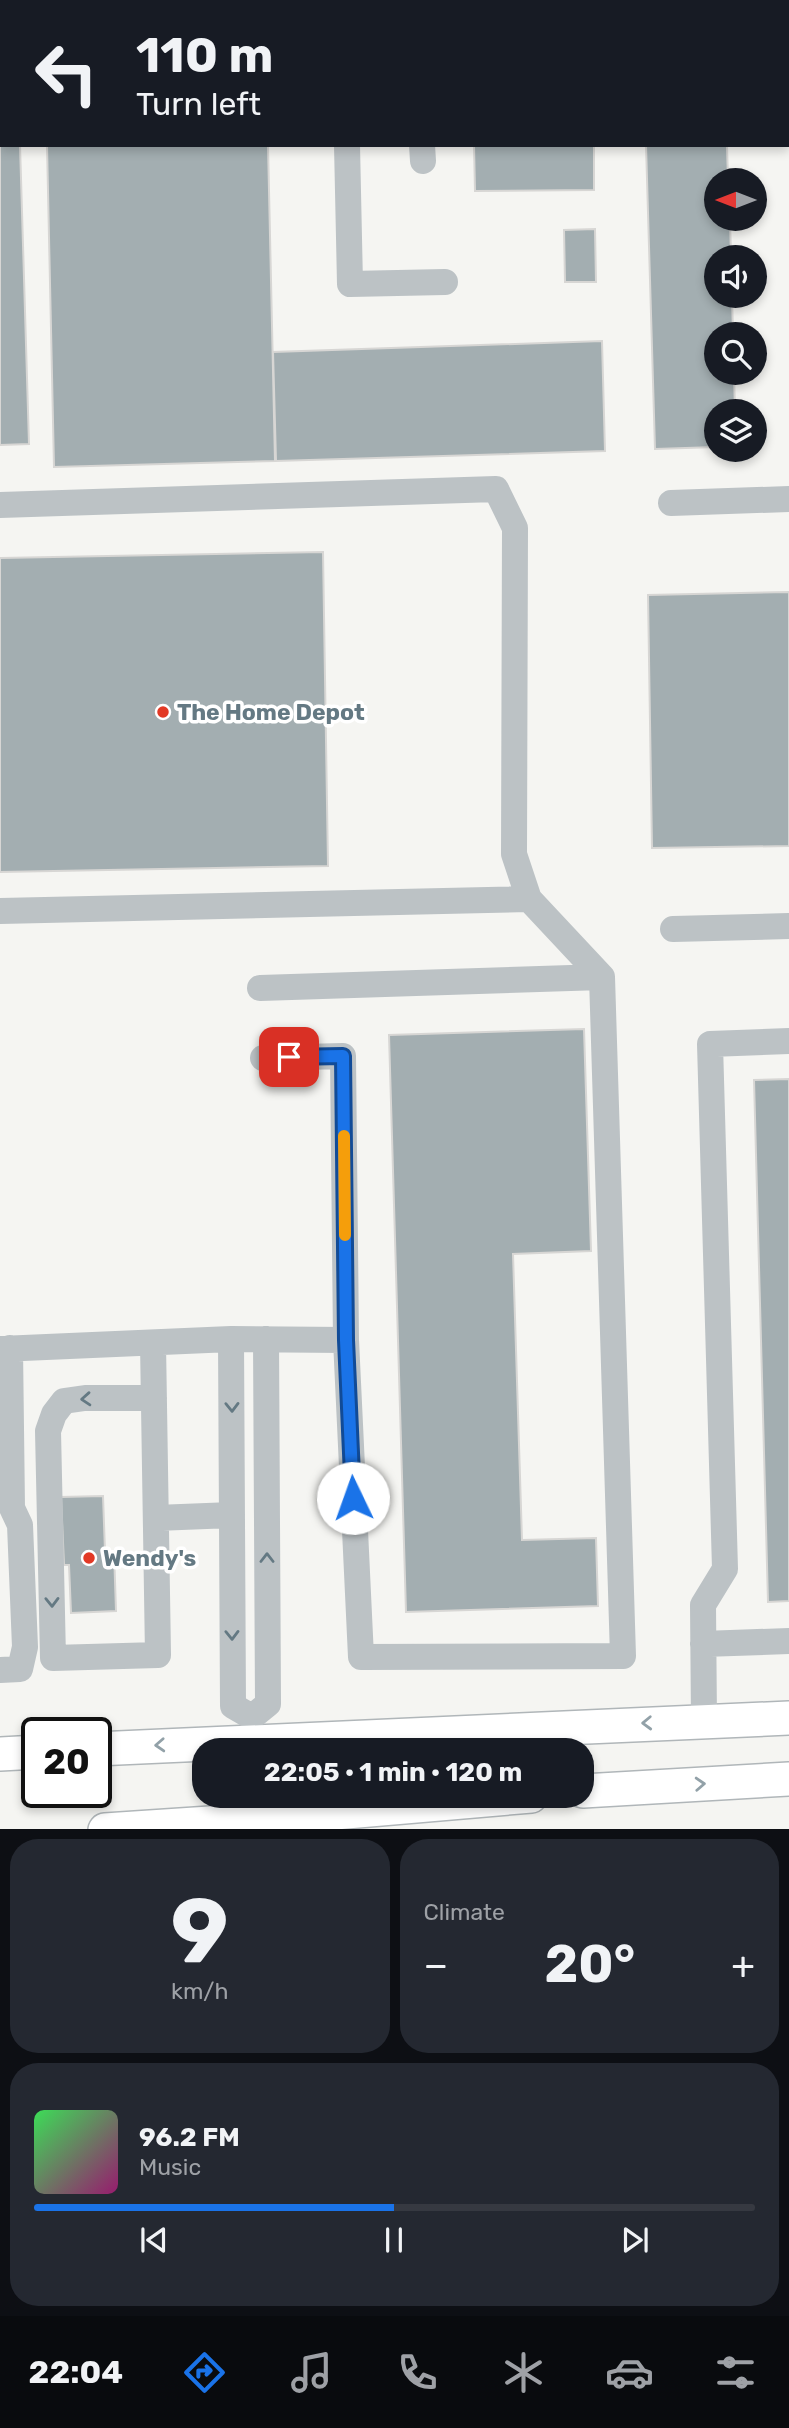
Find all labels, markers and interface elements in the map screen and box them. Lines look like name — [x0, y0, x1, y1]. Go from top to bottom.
text: 110 m — [136, 26, 273, 84]
icon: left — [21, 28, 112, 119]
text: Turn left — [136, 85, 261, 123]
north arrow — [704, 168, 766, 231]
map controls — [704, 168, 767, 462]
button: sound — [704, 245, 767, 308]
button: search — [704, 322, 767, 385]
button: layers — [704, 399, 767, 462]
place label: The Home Depot — [177, 698, 365, 726]
marker: The Home Depot — [155, 704, 171, 720]
pin — [259, 1027, 319, 1087]
icon: arrive — [270, 1038, 308, 1076]
one-way arrow — [80, 1391, 91, 1406]
one-way arrow — [224, 1402, 240, 1413]
position arrow — [316, 1461, 390, 1535]
place label: Wendy's — [103, 1544, 197, 1572]
marker: Wendy's — [81, 1550, 97, 1566]
one-way arrow — [259, 1552, 275, 1563]
one-way arrow — [44, 1597, 59, 1608]
one-way arrow — [224, 1630, 240, 1640]
one-way arrow — [642, 1716, 653, 1731]
speed limit sign: 20 — [21, 1717, 112, 1808]
one-way arrow — [155, 1738, 166, 1753]
text: 22:05 · 1 min · 120 m — [264, 1757, 522, 1788]
one-way arrow — [695, 1777, 706, 1792]
text: 9 — [171, 1877, 229, 1985]
text: Climate — [424, 1898, 505, 1926]
text: 20° — [544, 1933, 635, 1995]
text: − — [424, 1942, 448, 1988]
text: + — [731, 1942, 755, 1988]
text: km/h — [171, 1977, 228, 2005]
text: 96.2 FM — [139, 2122, 240, 2153]
text: Music — [139, 2153, 201, 2181]
icon: previous — [135, 2221, 173, 2259]
icon: pause — [375, 2221, 413, 2259]
icon: next — [616, 2221, 654, 2259]
icon: directions — [180, 2348, 229, 2397]
icon: music — [287, 2348, 336, 2397]
icon: phone — [393, 2348, 442, 2397]
icon: climate — [499, 2348, 548, 2397]
icon: car — [605, 2348, 654, 2397]
icon: filters — [711, 2348, 760, 2397]
text: 22:04 — [29, 2353, 123, 2391]

